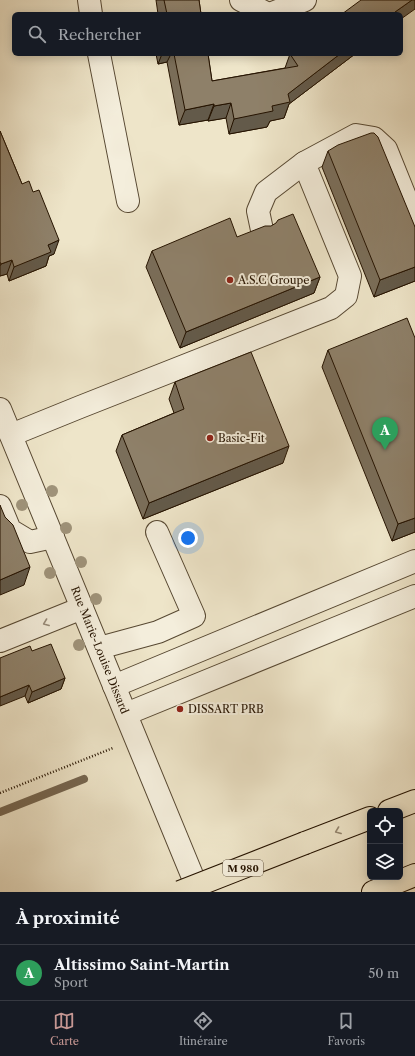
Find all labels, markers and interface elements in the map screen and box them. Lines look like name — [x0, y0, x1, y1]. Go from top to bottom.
search box — [12, 12, 403, 56]
icon: search — [26, 23, 48, 45]
text: Rechercher — [58, 25, 141, 44]
place label: A.S.C Groupe — [237, 273, 309, 287]
marker: A.S.C Groupe — [225, 275, 235, 285]
pin: A — [372, 417, 398, 450]
place label: Basic-Fit — [218, 431, 265, 445]
marker: Basic-Fit — [205, 433, 215, 443]
your location — [178, 528, 198, 548]
street label: Rue Marie-Louise Dissard — [68, 584, 132, 716]
one-way arrow — [43, 618, 50, 626]
place label: DISSART PRB — [188, 702, 264, 716]
marker: DISSART PRB — [175, 704, 185, 714]
map controls — [367, 808, 403, 880]
button: locate — [367, 808, 403, 844]
one-way arrow — [334, 826, 341, 834]
button: layers — [367, 844, 403, 880]
road number: M 980 — [223, 860, 263, 876]
text: À proximité — [16, 908, 120, 928]
text: Altissimo Saint-Martin — [54, 955, 230, 974]
text: A — [24, 965, 34, 981]
text: 50 m — [368, 965, 399, 981]
text: Sport — [54, 974, 88, 990]
tab: Carte — [50, 1010, 79, 1048]
tab: Itinéraire — [179, 1010, 228, 1048]
tab: Favoris — [328, 1010, 365, 1048]

